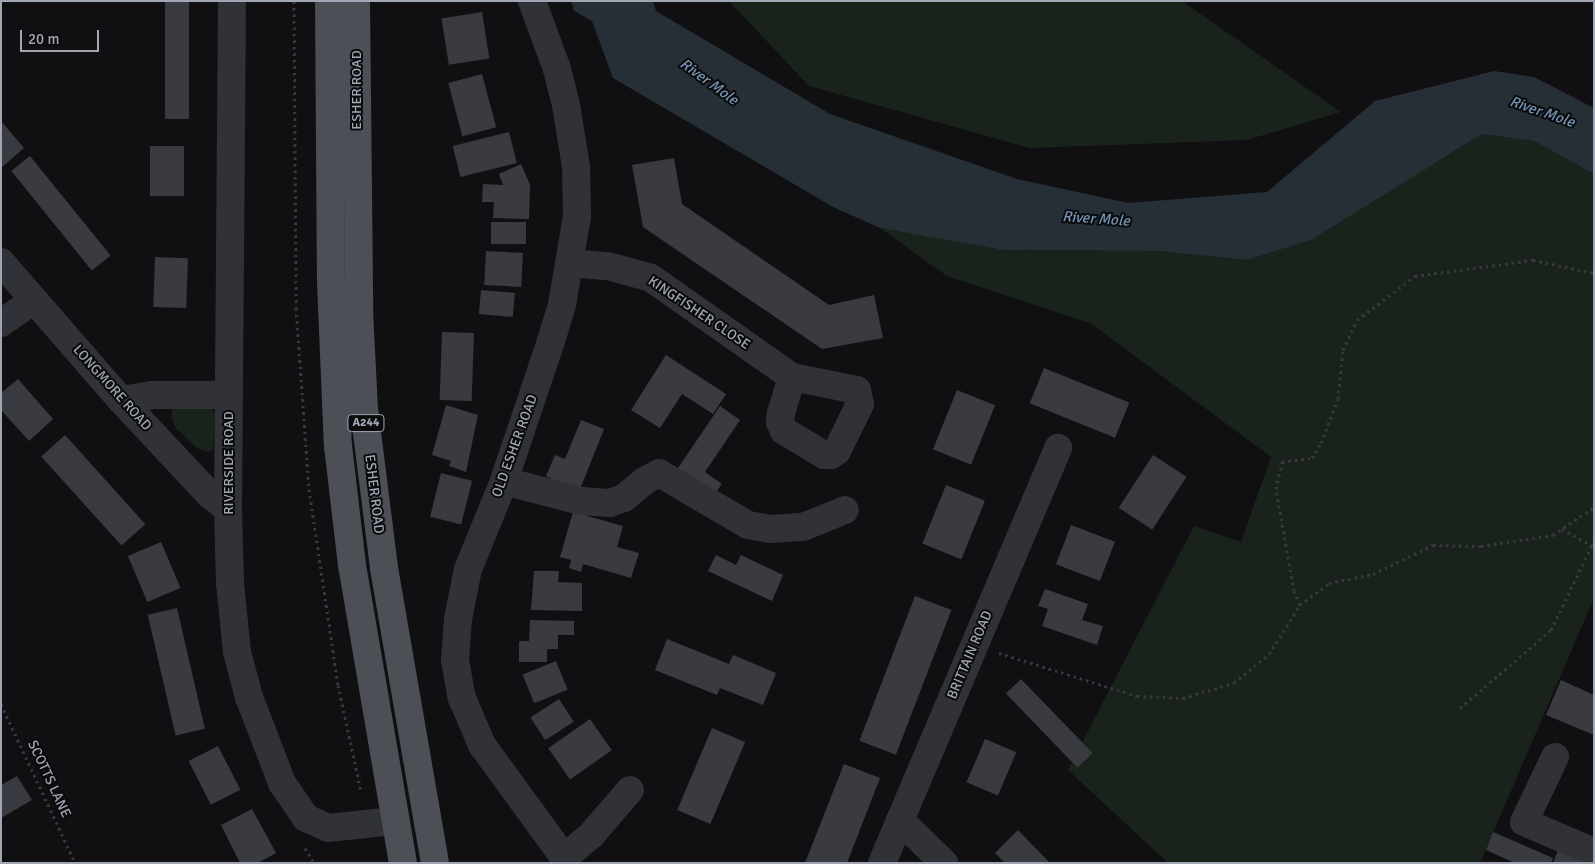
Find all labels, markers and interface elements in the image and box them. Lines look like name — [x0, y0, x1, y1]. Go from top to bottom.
scale bar — [22, 20, 101, 52]
text: 20 m — [28, 30, 59, 48]
street label: ESHER ROAD — [349, 50, 365, 130]
water label: River Mole — [676, 55, 742, 109]
water label: River Mole — [1507, 92, 1577, 132]
water label: River Mole — [1062, 208, 1130, 230]
street label: KINGFISHER CLOSE — [645, 273, 753, 353]
street label: LONGMORE ROAD — [69, 342, 155, 434]
street label: OLD ESHER ROAD — [489, 392, 541, 500]
street label: RIVERSIDE ROAD — [221, 411, 237, 515]
road number: A244 — [347, 413, 385, 432]
street label: ESHER ROAD — [361, 454, 387, 534]
street label: BRITTAIN ROAD — [944, 608, 996, 702]
street label: SCOTTS LANE — [24, 738, 74, 820]

